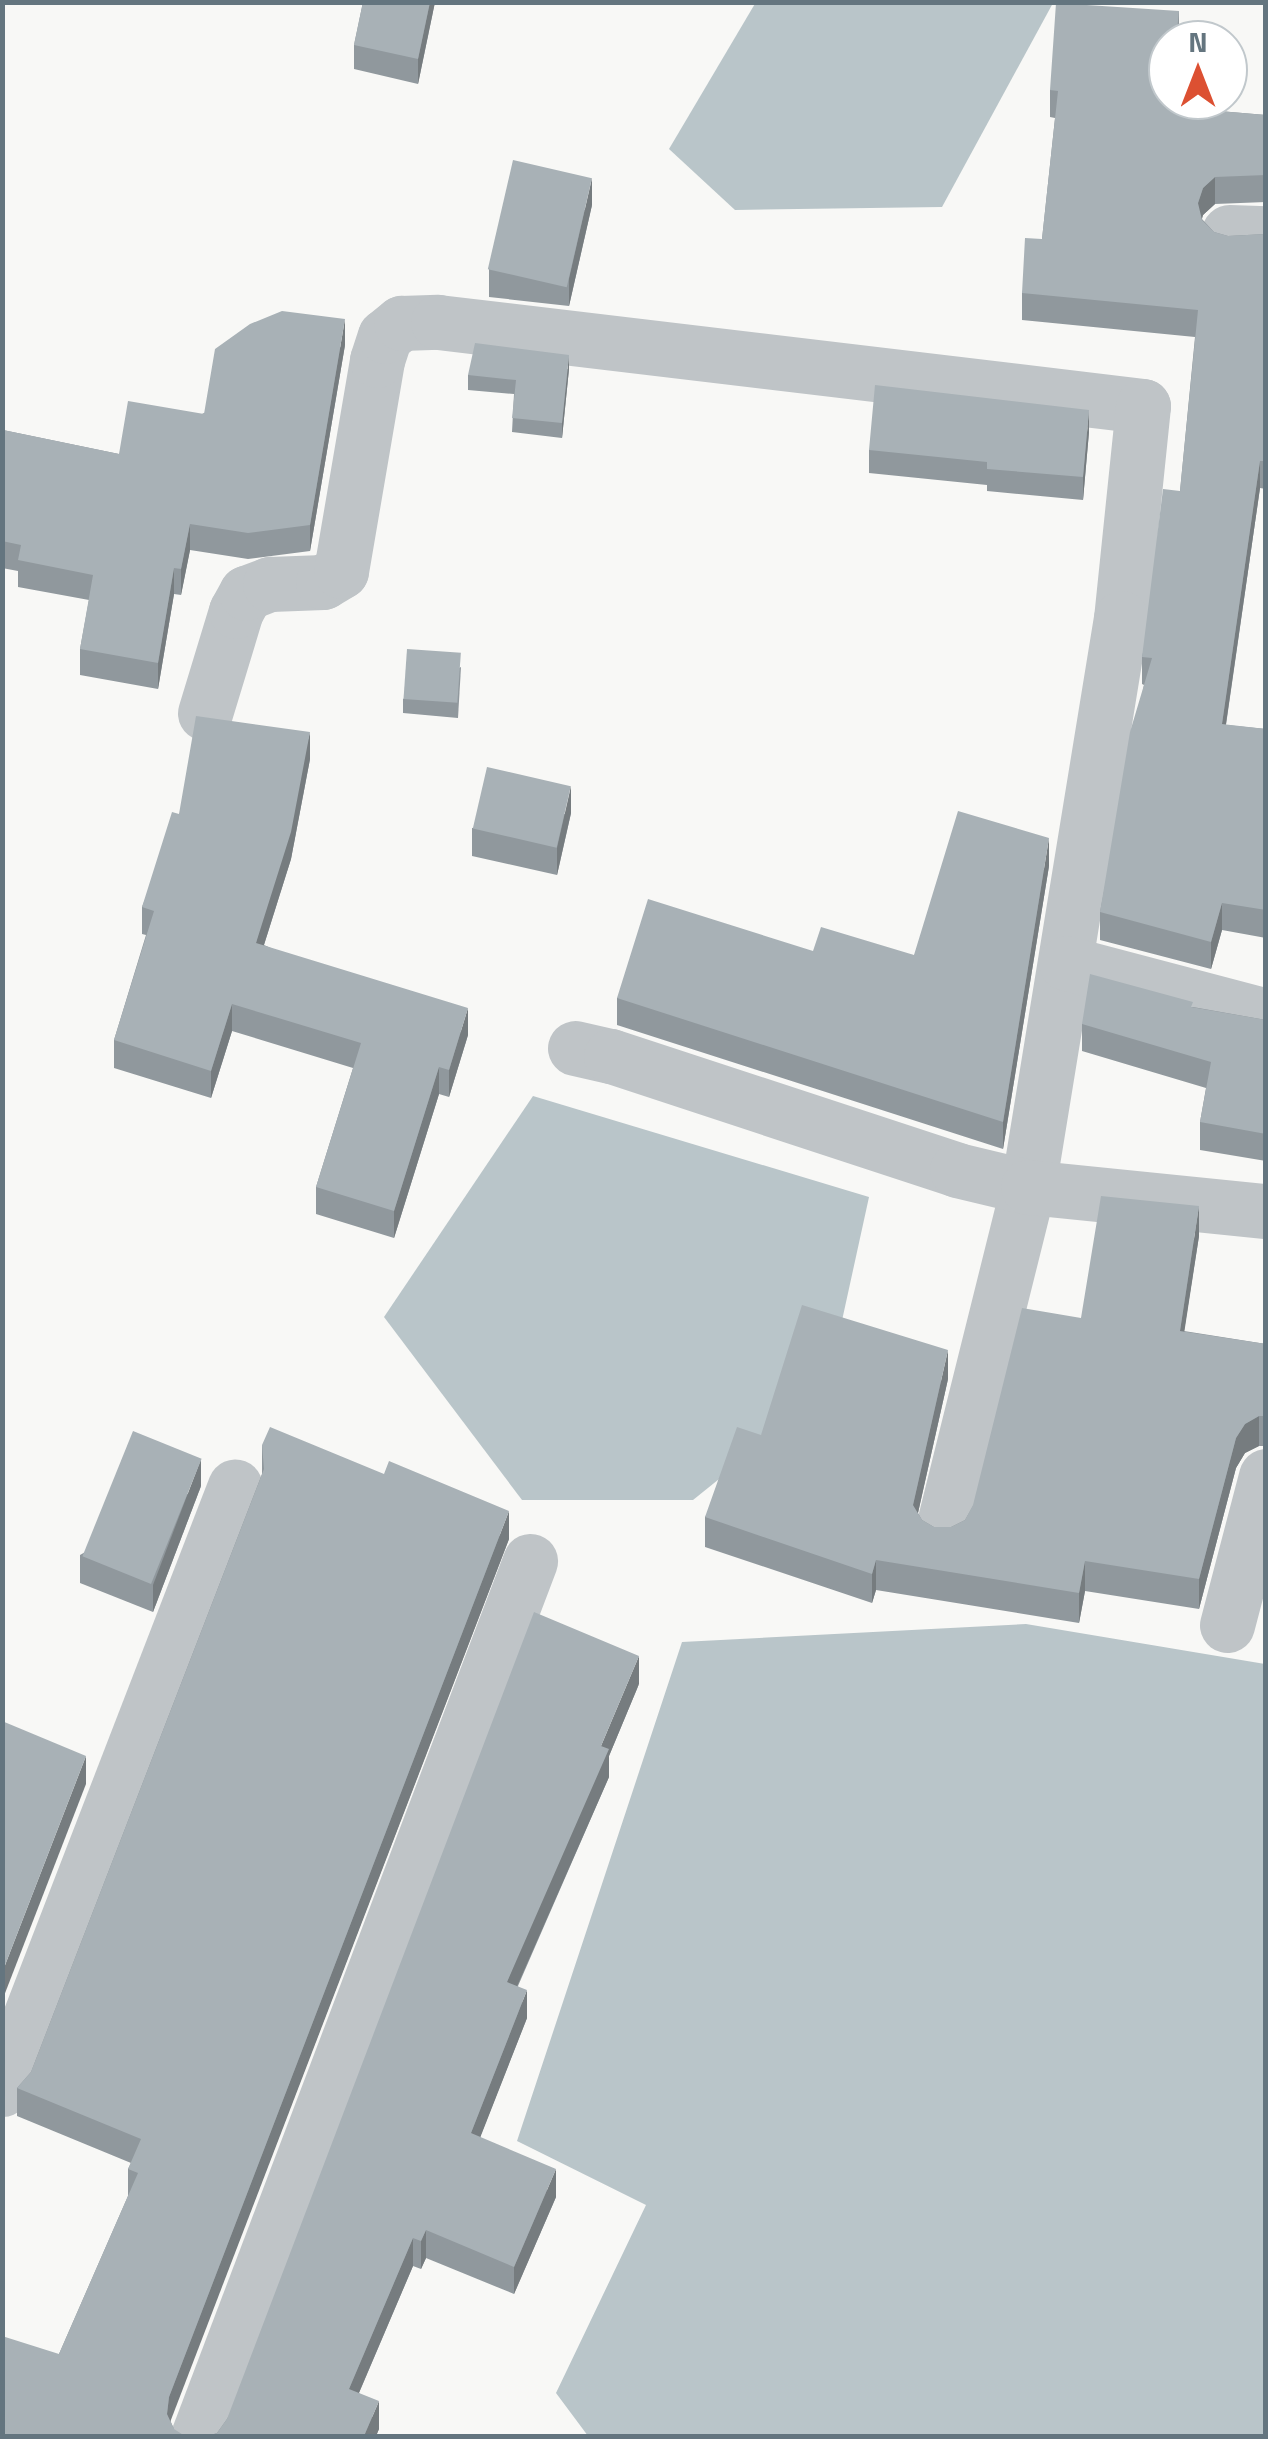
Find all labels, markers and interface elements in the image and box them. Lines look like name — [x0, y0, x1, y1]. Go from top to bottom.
north arrow — [1148, 20, 1248, 120]
text: N — [1188, 20, 1208, 63]

